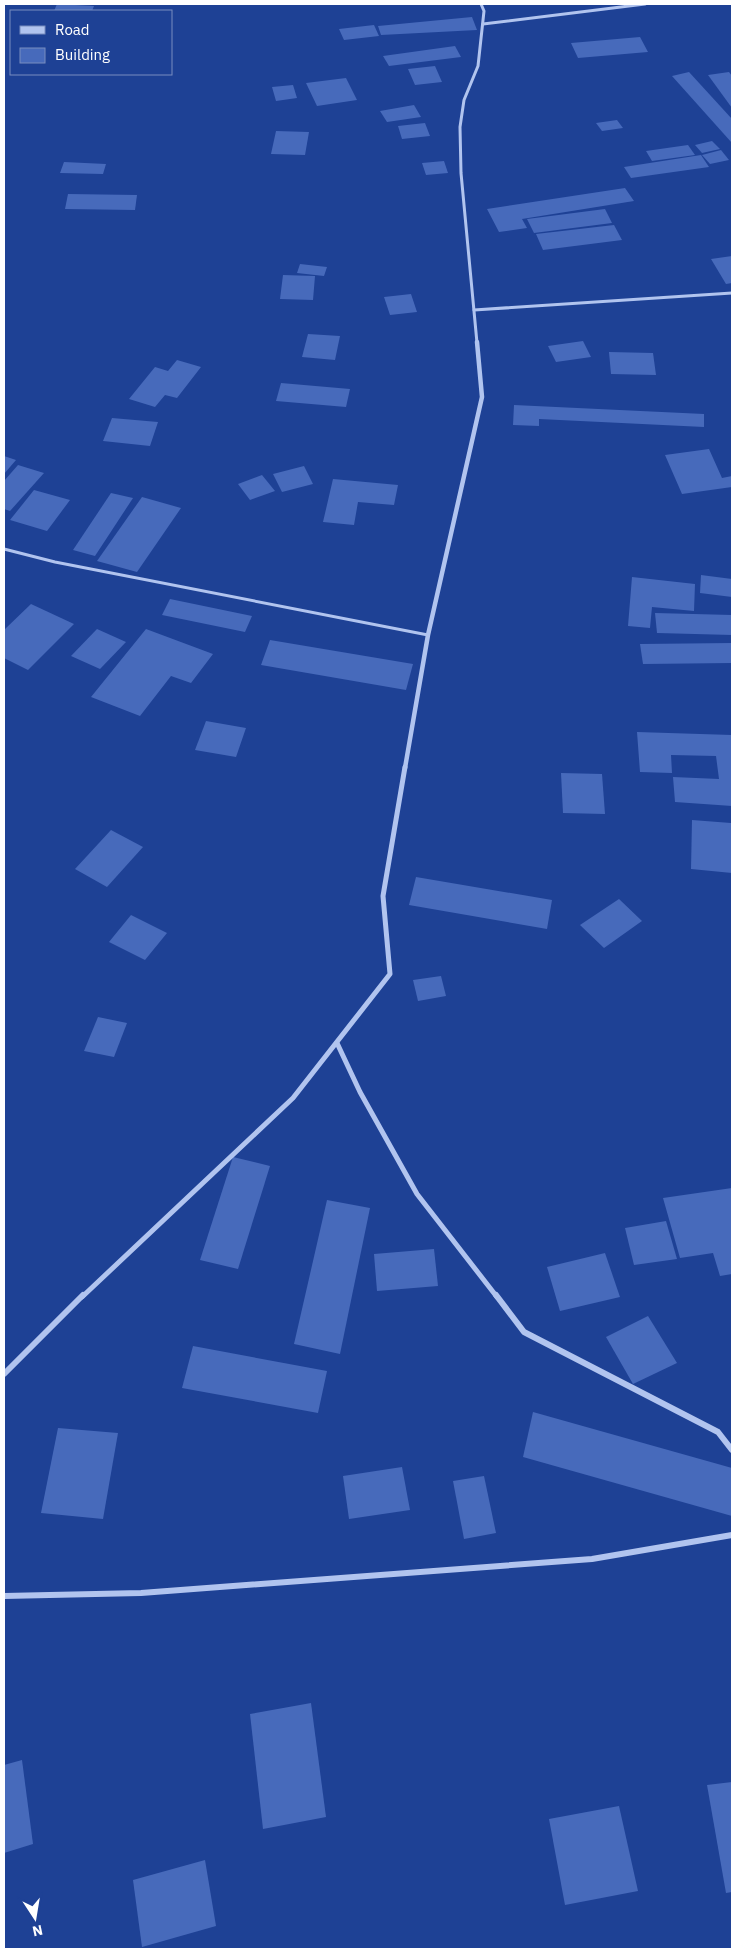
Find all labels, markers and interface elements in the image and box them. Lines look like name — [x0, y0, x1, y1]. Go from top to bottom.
legend — [10, 10, 172, 75]
text: Road — [55, 20, 90, 39]
text: Building — [55, 45, 110, 64]
north arrow — [10, 1893, 60, 1943]
text: N — [31, 1921, 45, 1941]

